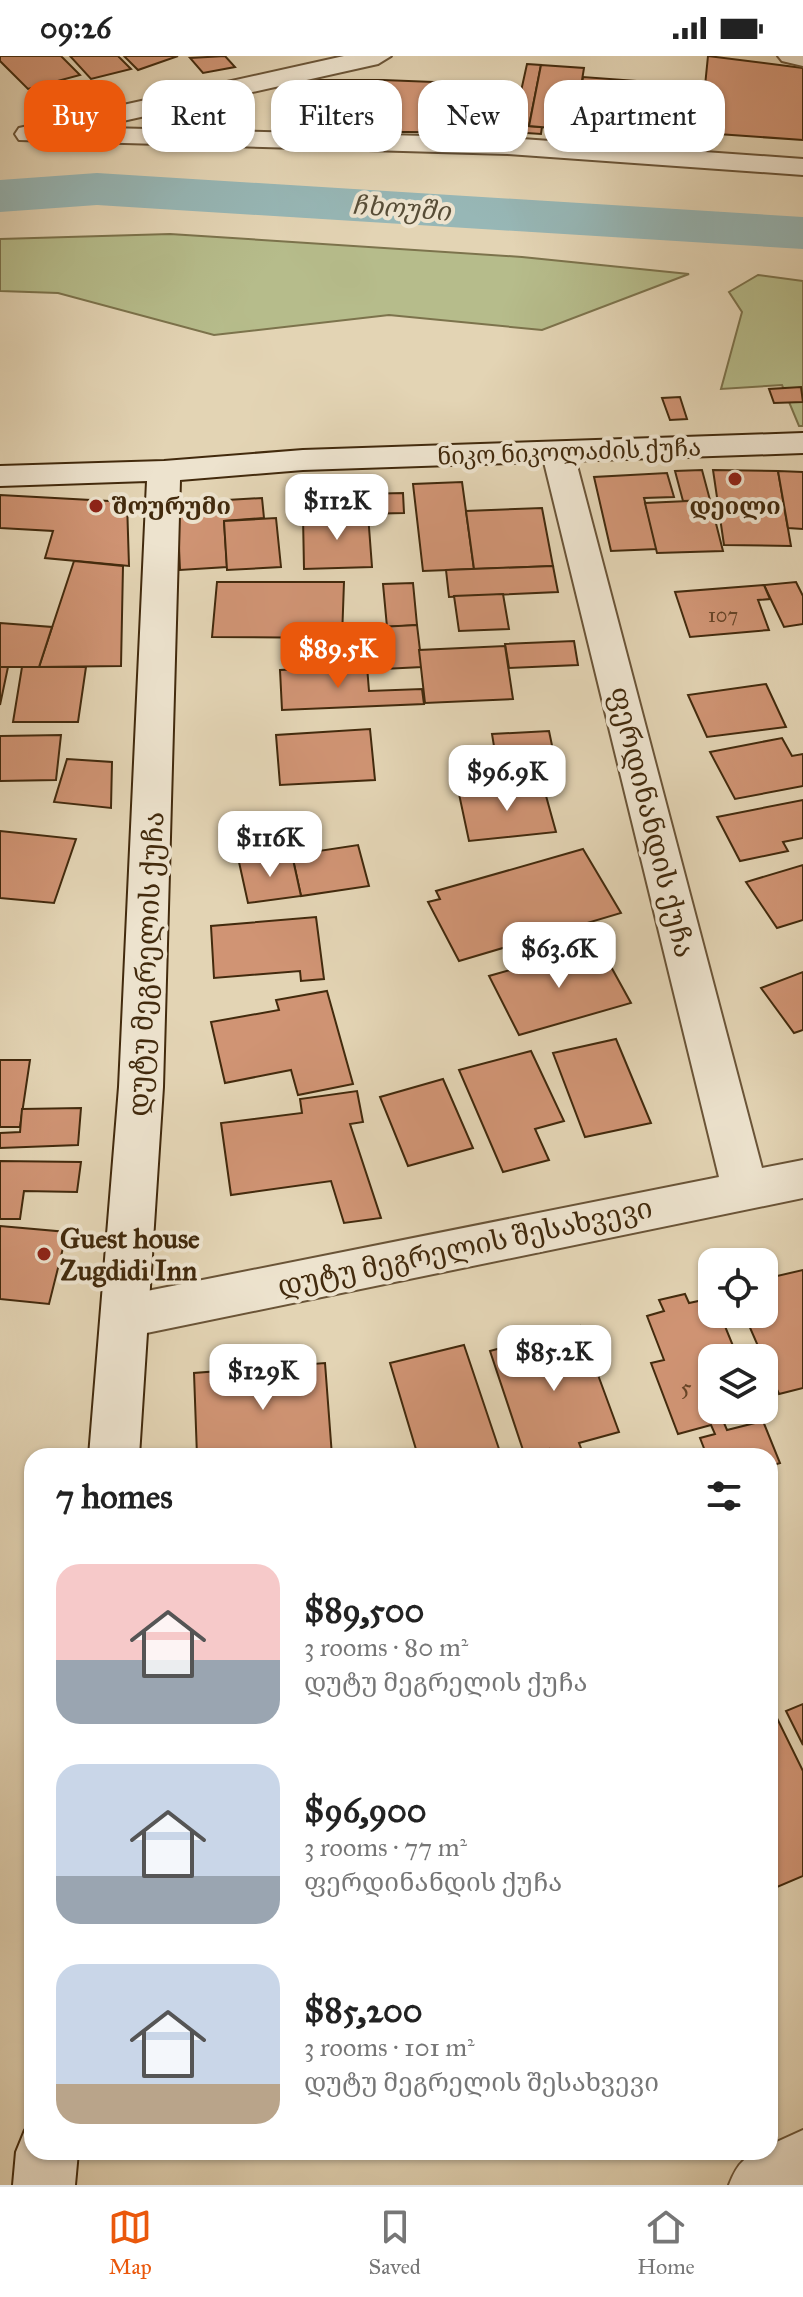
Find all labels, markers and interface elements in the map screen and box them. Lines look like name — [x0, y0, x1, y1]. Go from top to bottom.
text: 09:26 — [40, 10, 111, 46]
chip: Buy — [24, 80, 126, 152]
chip: Rent — [142, 80, 255, 152]
chip: Filters — [271, 80, 402, 152]
chip: New — [418, 80, 528, 152]
chip: Apartment — [544, 80, 725, 152]
water label: ჩხოუში — [351, 189, 453, 227]
street label: ნიკო ნიკოლაძის ქუჩა — [436, 432, 702, 472]
marker: დეილი — [726, 470, 744, 488]
pin: $112K — [281, 474, 393, 542]
text: $112K — [303, 484, 371, 516]
place label: შოურუმი — [111, 491, 231, 521]
place label: დეილი — [689, 491, 781, 521]
marker: შოურუმი — [87, 497, 105, 515]
house number: 107 — [708, 603, 738, 627]
pin: $89.5K — [273, 622, 403, 690]
text: $89.5K — [299, 632, 377, 664]
street label: ფერდინანდის ქუჩა — [601, 683, 703, 961]
pin: $96.9K — [442, 745, 572, 813]
text: $96.9K — [467, 755, 547, 787]
street label: დუტუ მეგრელის ქუჩა — [121, 811, 171, 1117]
pin: $116K — [214, 811, 326, 879]
text: $116K — [236, 821, 304, 853]
pin: $63.6K — [494, 922, 624, 990]
text: $63.6K — [521, 932, 597, 964]
street label: დუტუ მეგრელის შესახვევი — [274, 1190, 656, 1304]
place label: Guest house Zugdidi Inn — [60, 1221, 200, 1288]
marker: Guest house Zugdidi Inn — [35, 1245, 53, 1263]
map controls — [698, 1248, 778, 1424]
button: locate — [698, 1248, 778, 1328]
pin: $85.2K — [489, 1325, 619, 1393]
text: $85.2K — [515, 1335, 593, 1367]
pin: $129K — [207, 1344, 319, 1412]
button: layers — [698, 1344, 778, 1424]
text: $129K — [227, 1354, 299, 1386]
house number: 5 — [680, 1372, 692, 1402]
icon: filters — [702, 1474, 746, 1518]
text: 7 homes — [56, 1476, 173, 1517]
text: $89,500 — [304, 1590, 424, 1631]
icon: home — [120, 1596, 216, 1692]
text: 3 rooms · 80 m² — [304, 1631, 468, 1663]
text: დუტუ მეგრელის ქუჩა — [304, 1666, 587, 1698]
text: $96,900 — [304, 1790, 427, 1831]
icon: home — [120, 1796, 216, 1892]
text: 3 rooms · 77 m² — [304, 1831, 467, 1863]
text: ფერდინანდის ქუჩა — [304, 1866, 562, 1898]
text: $85,200 — [304, 1990, 423, 2031]
icon: home — [120, 1996, 216, 2092]
text: 3 rooms · 101 m² — [304, 2031, 475, 2063]
text: დუტუ მეგრელის შესახვევი — [304, 2066, 659, 2098]
tab: Map — [108, 2205, 152, 2280]
tab: Saved — [369, 2205, 421, 2280]
tab: Home — [637, 2205, 695, 2280]

